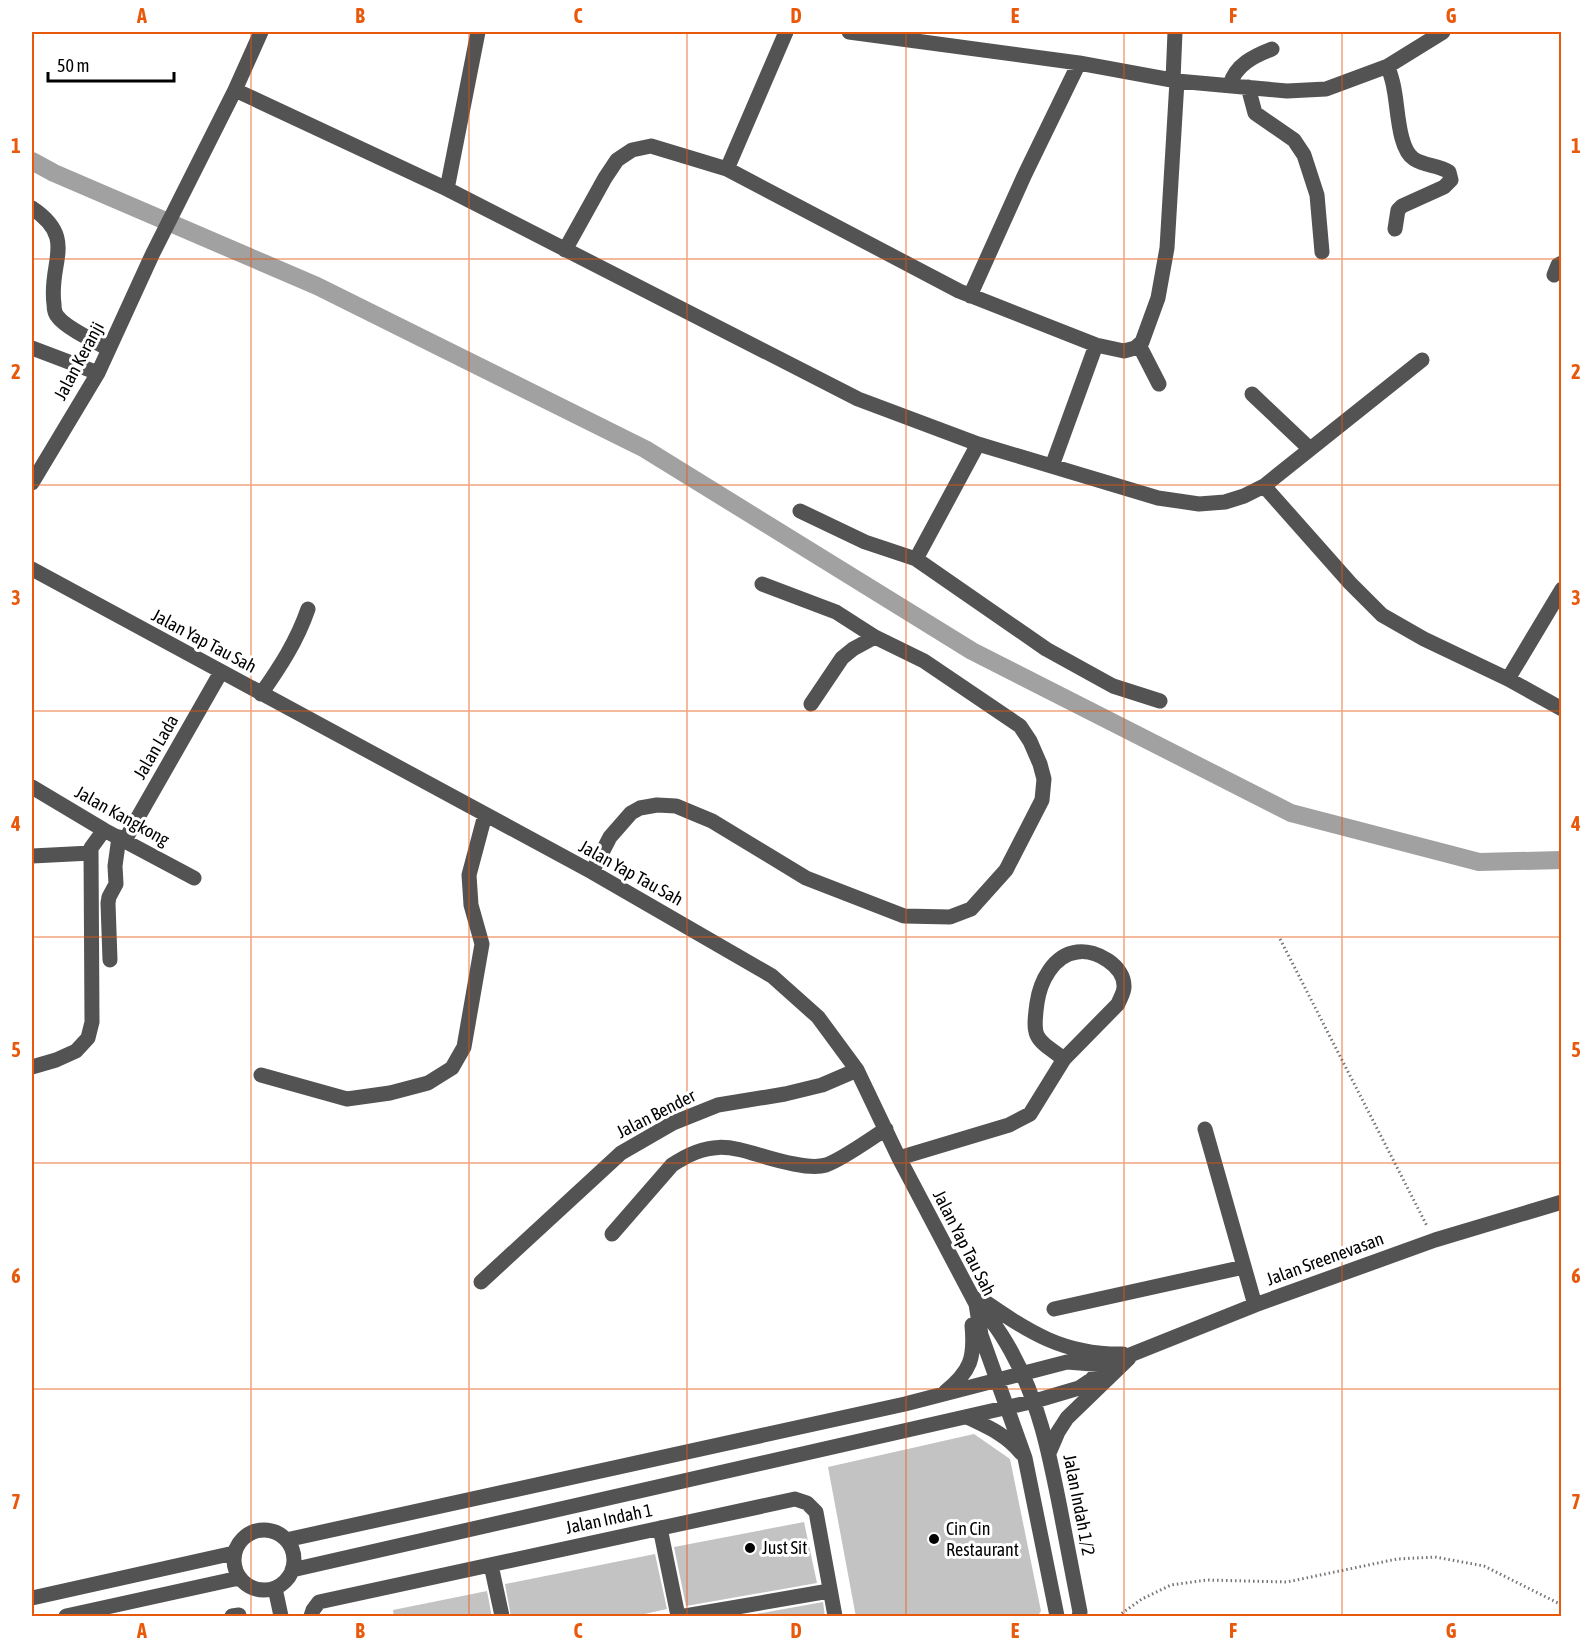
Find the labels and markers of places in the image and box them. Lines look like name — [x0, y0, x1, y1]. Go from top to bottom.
place label: Cin Cin Restaurant — [946, 1518, 1019, 1560]
marker: Cin Cin Restaurant — [927, 1532, 941, 1546]
place label: Just Sit — [762, 1537, 807, 1558]
marker: Just Sit — [743, 1541, 757, 1555]

